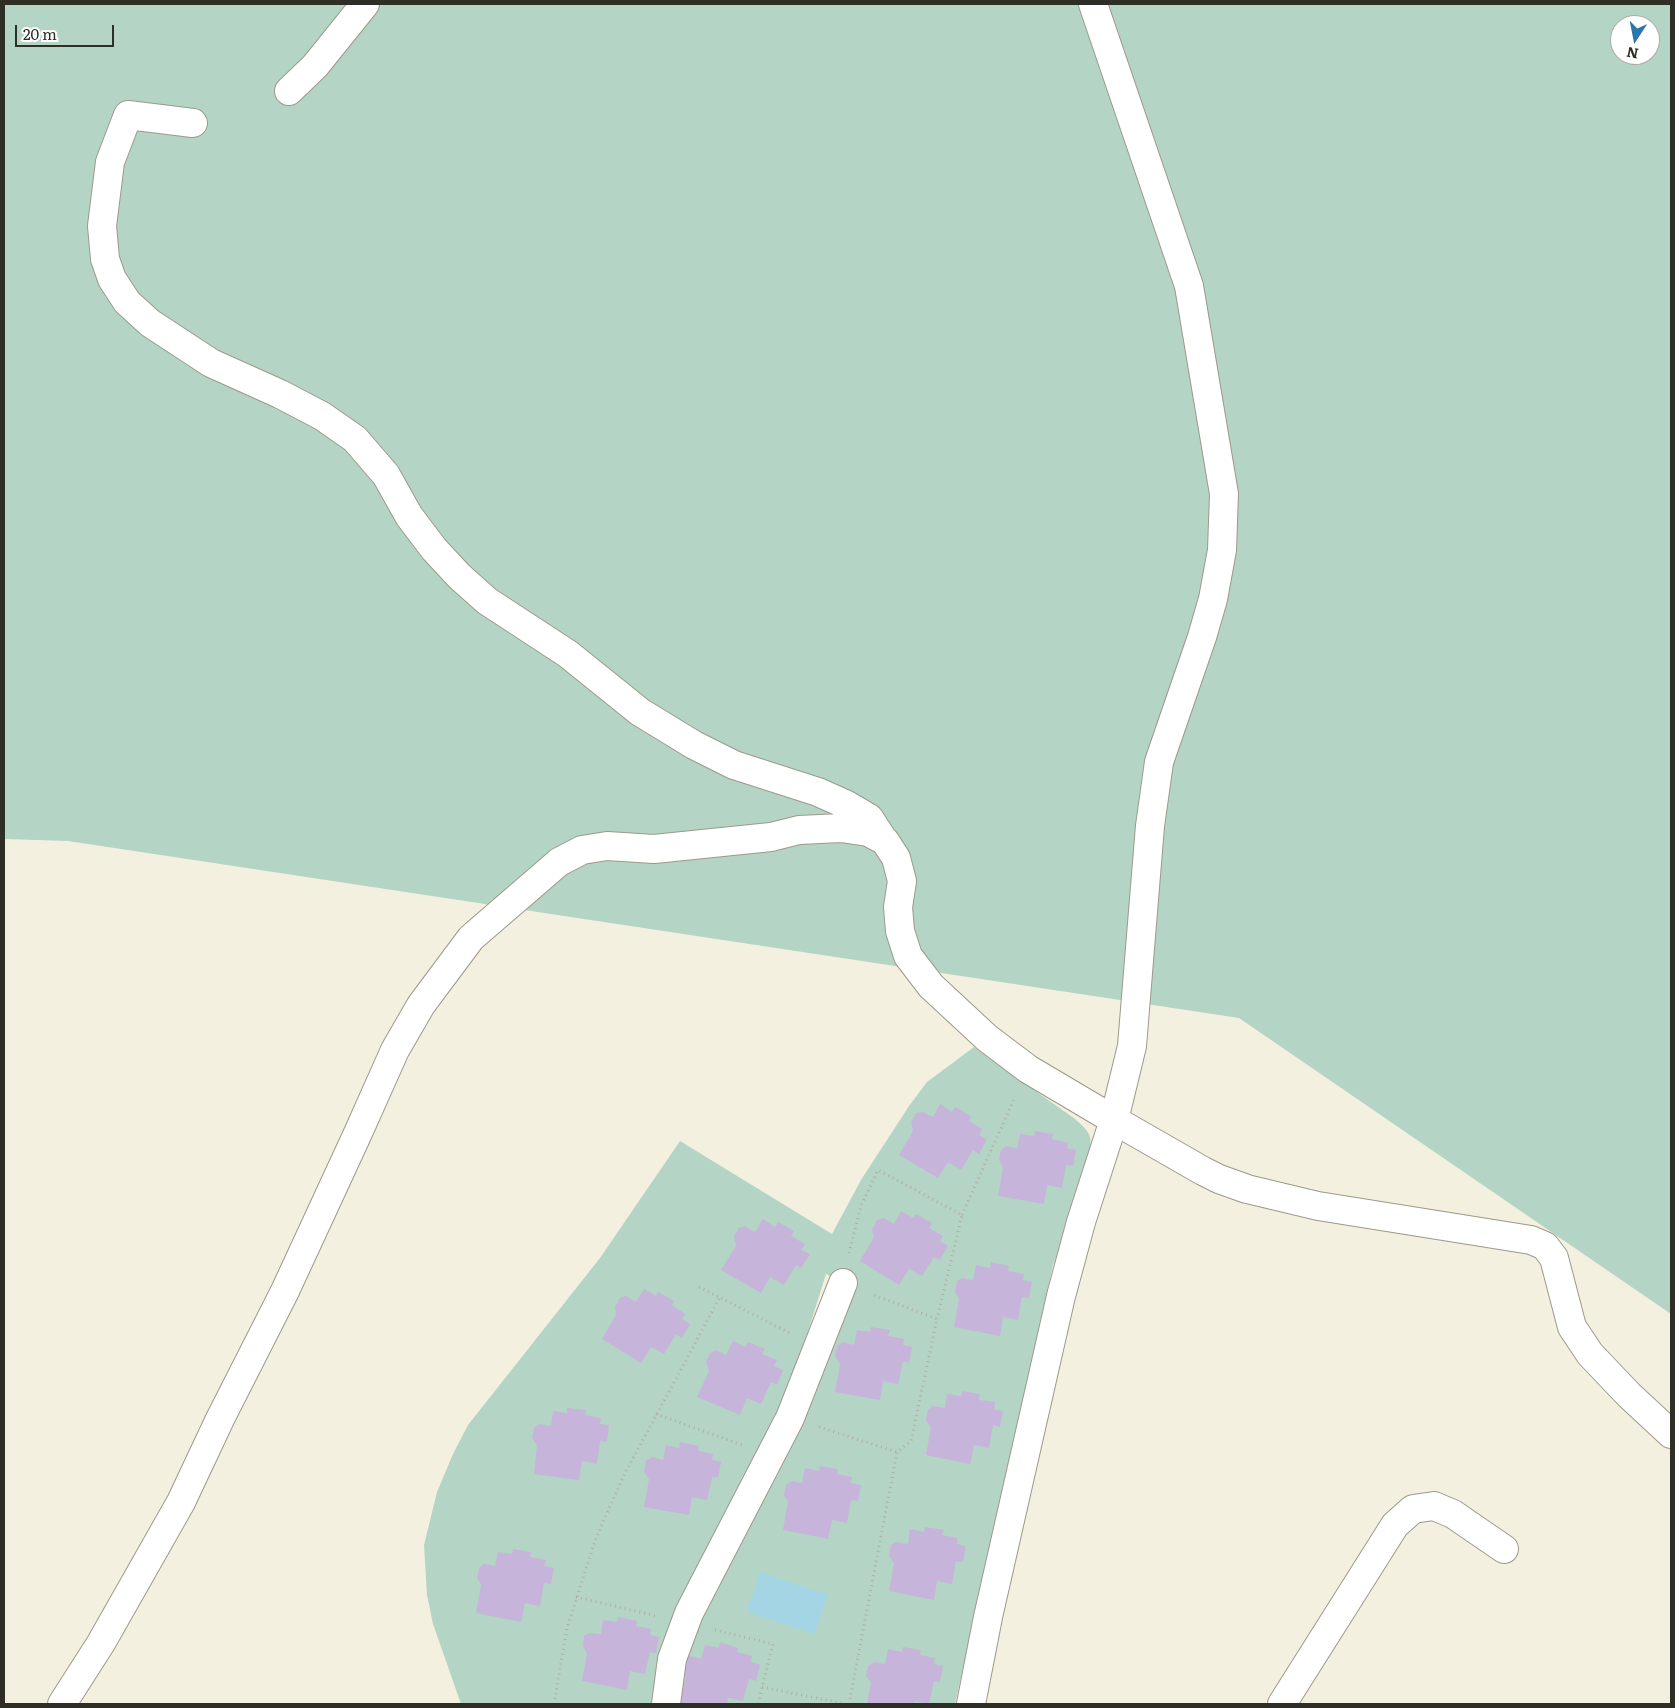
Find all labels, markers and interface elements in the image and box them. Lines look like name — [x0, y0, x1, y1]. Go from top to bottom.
scale bar — [18, 15, 116, 47]
north arrow — [1610, 15, 1660, 65]
text: 20 m — [23, 22, 57, 45]
text: N — [1625, 43, 1640, 65]

